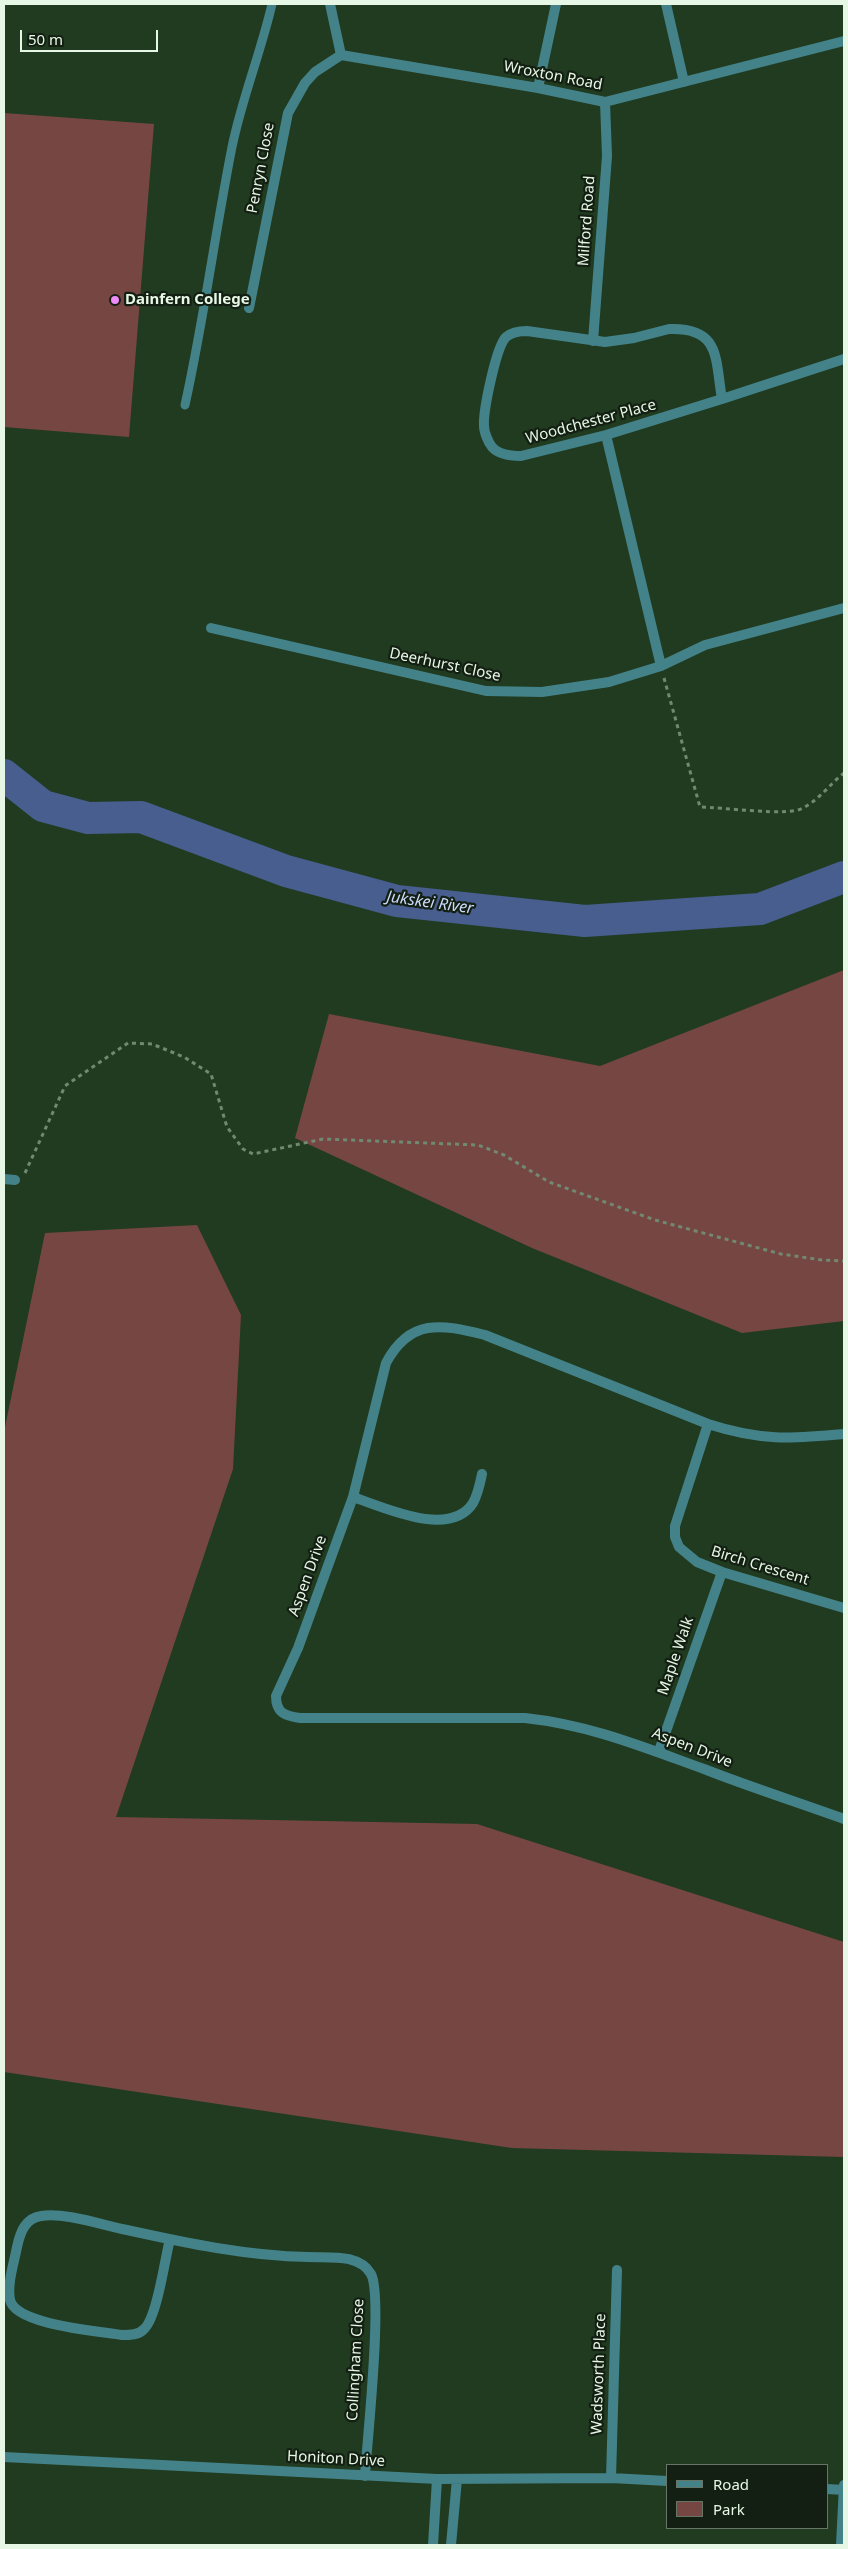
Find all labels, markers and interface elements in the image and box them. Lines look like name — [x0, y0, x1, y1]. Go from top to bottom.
scale bar — [22, 20, 160, 52]
text: 50 m — [28, 29, 63, 49]
street label: Wroxton Road — [502, 58, 604, 94]
street label: Penryn Close — [243, 121, 279, 215]
street label: Milford Road — [575, 175, 599, 267]
place label: Dainfern College — [125, 291, 250, 309]
marker: Dainfern College — [109, 294, 121, 306]
street label: Woodchester Place — [524, 396, 658, 448]
street label: Deerhurst Close — [388, 644, 502, 686]
water label: Jukskei River — [385, 887, 475, 919]
street label: Aspen Drive — [285, 1533, 331, 1619]
street label: Birch Crescent — [709, 1543, 811, 1589]
street label: Maple Walk — [654, 1615, 698, 1697]
street label: Aspen Drive — [649, 1724, 735, 1772]
street label: Collingham Close — [344, 2298, 368, 2422]
street label: Wadsworth Place — [588, 2313, 610, 2435]
street label: Honiton Drive — [287, 2447, 385, 2471]
legend — [666, 2464, 828, 2529]
text: Road — [713, 2474, 749, 2494]
text: Park — [713, 2499, 745, 2519]

